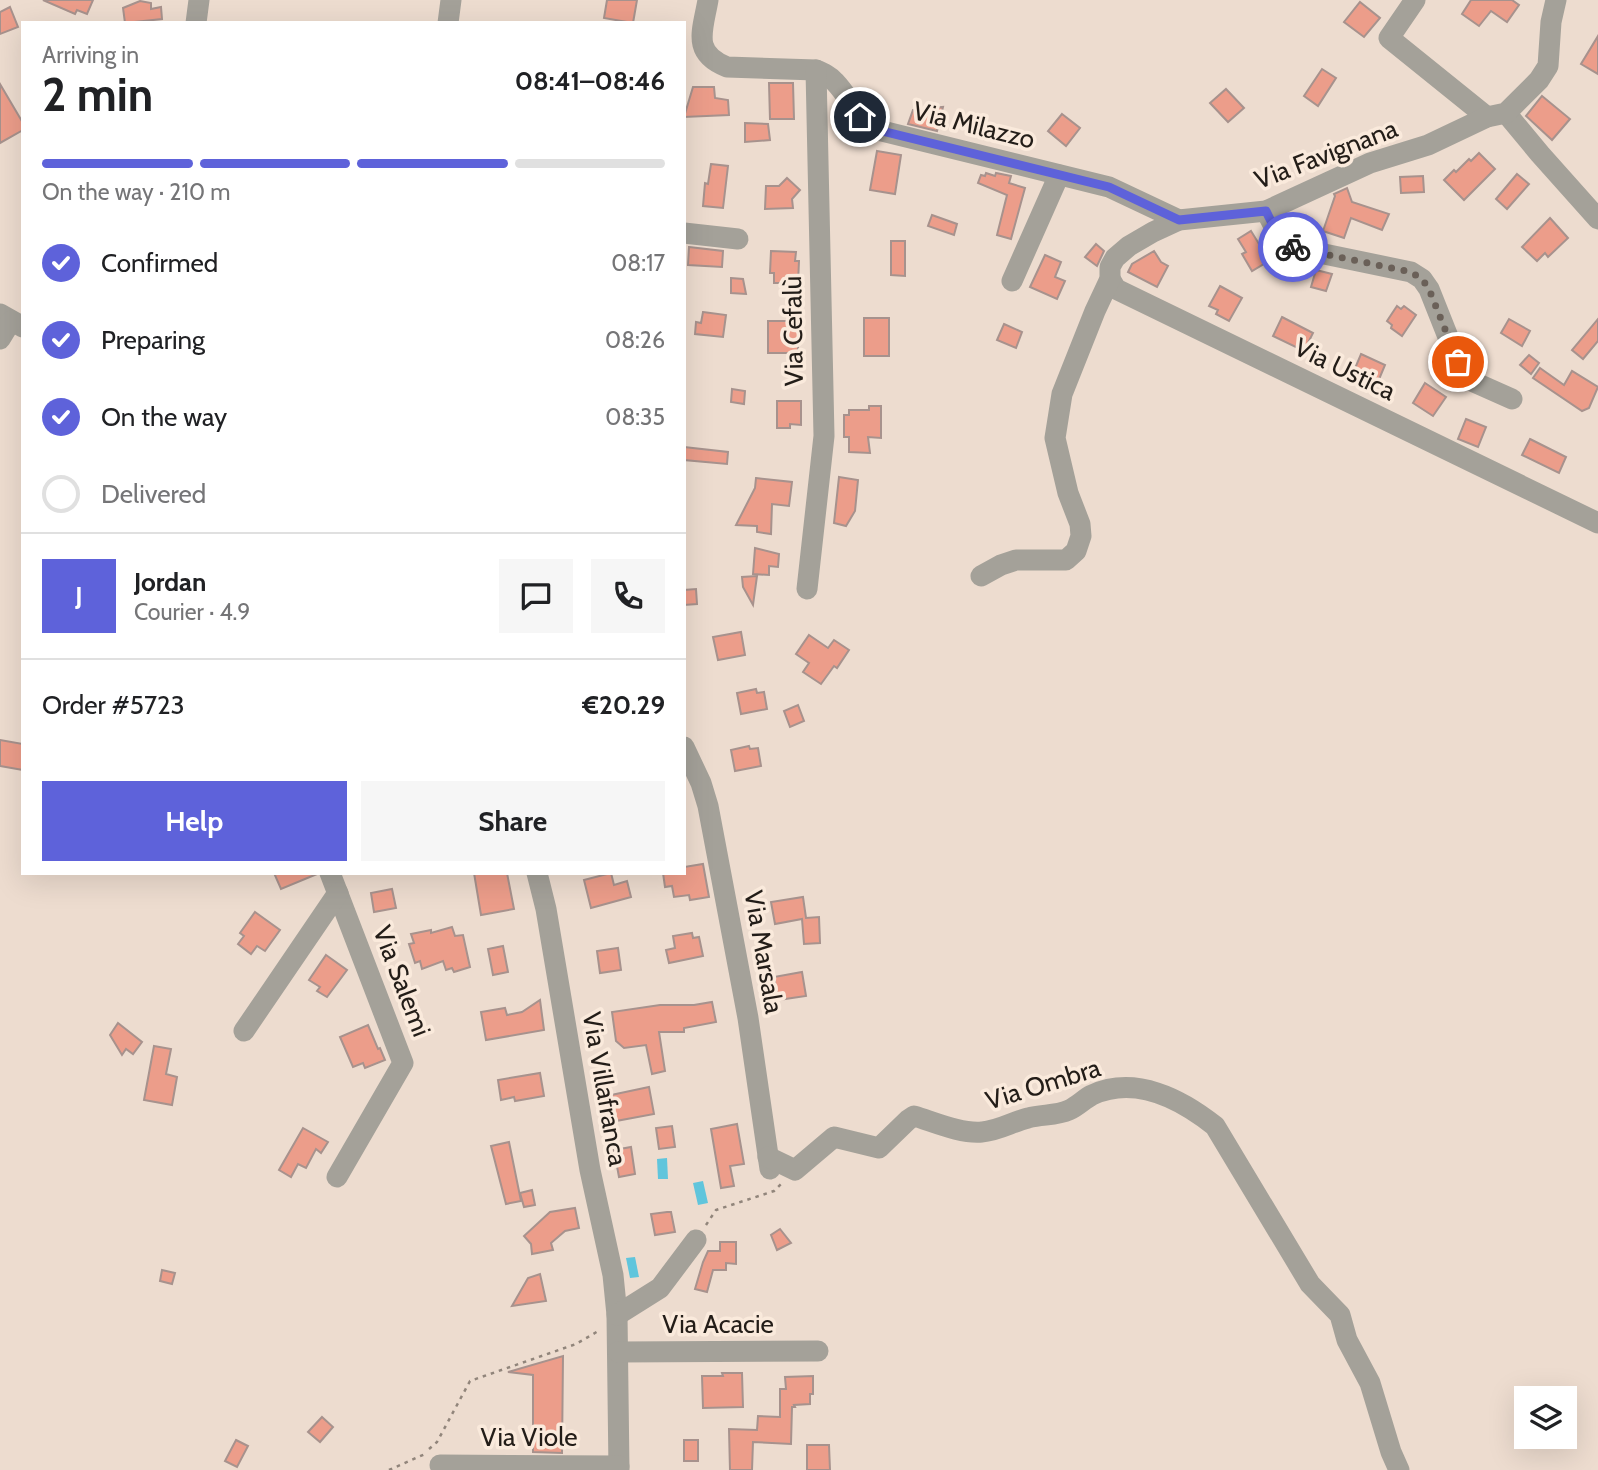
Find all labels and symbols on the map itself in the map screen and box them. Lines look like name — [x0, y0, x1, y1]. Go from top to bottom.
pin — [830, 87, 890, 147]
street label: Via Milazzo — [910, 94, 1038, 156]
street label: Via Favignana — [1250, 112, 1402, 196]
courier — [1258, 212, 1328, 282]
street label: Via Cefalù — [776, 275, 810, 387]
street label: Via Ustica — [1289, 331, 1401, 407]
pin — [1428, 332, 1488, 392]
street label: Via Marsala — [737, 888, 791, 1017]
street label: Via Salemi — [366, 921, 438, 1041]
street label: Via Villafranca — [576, 1009, 634, 1169]
street label: Via Ombra — [982, 1051, 1105, 1117]
street label: Via Acacie — [662, 1308, 774, 1340]
street label: Via Viole — [481, 1421, 577, 1453]

